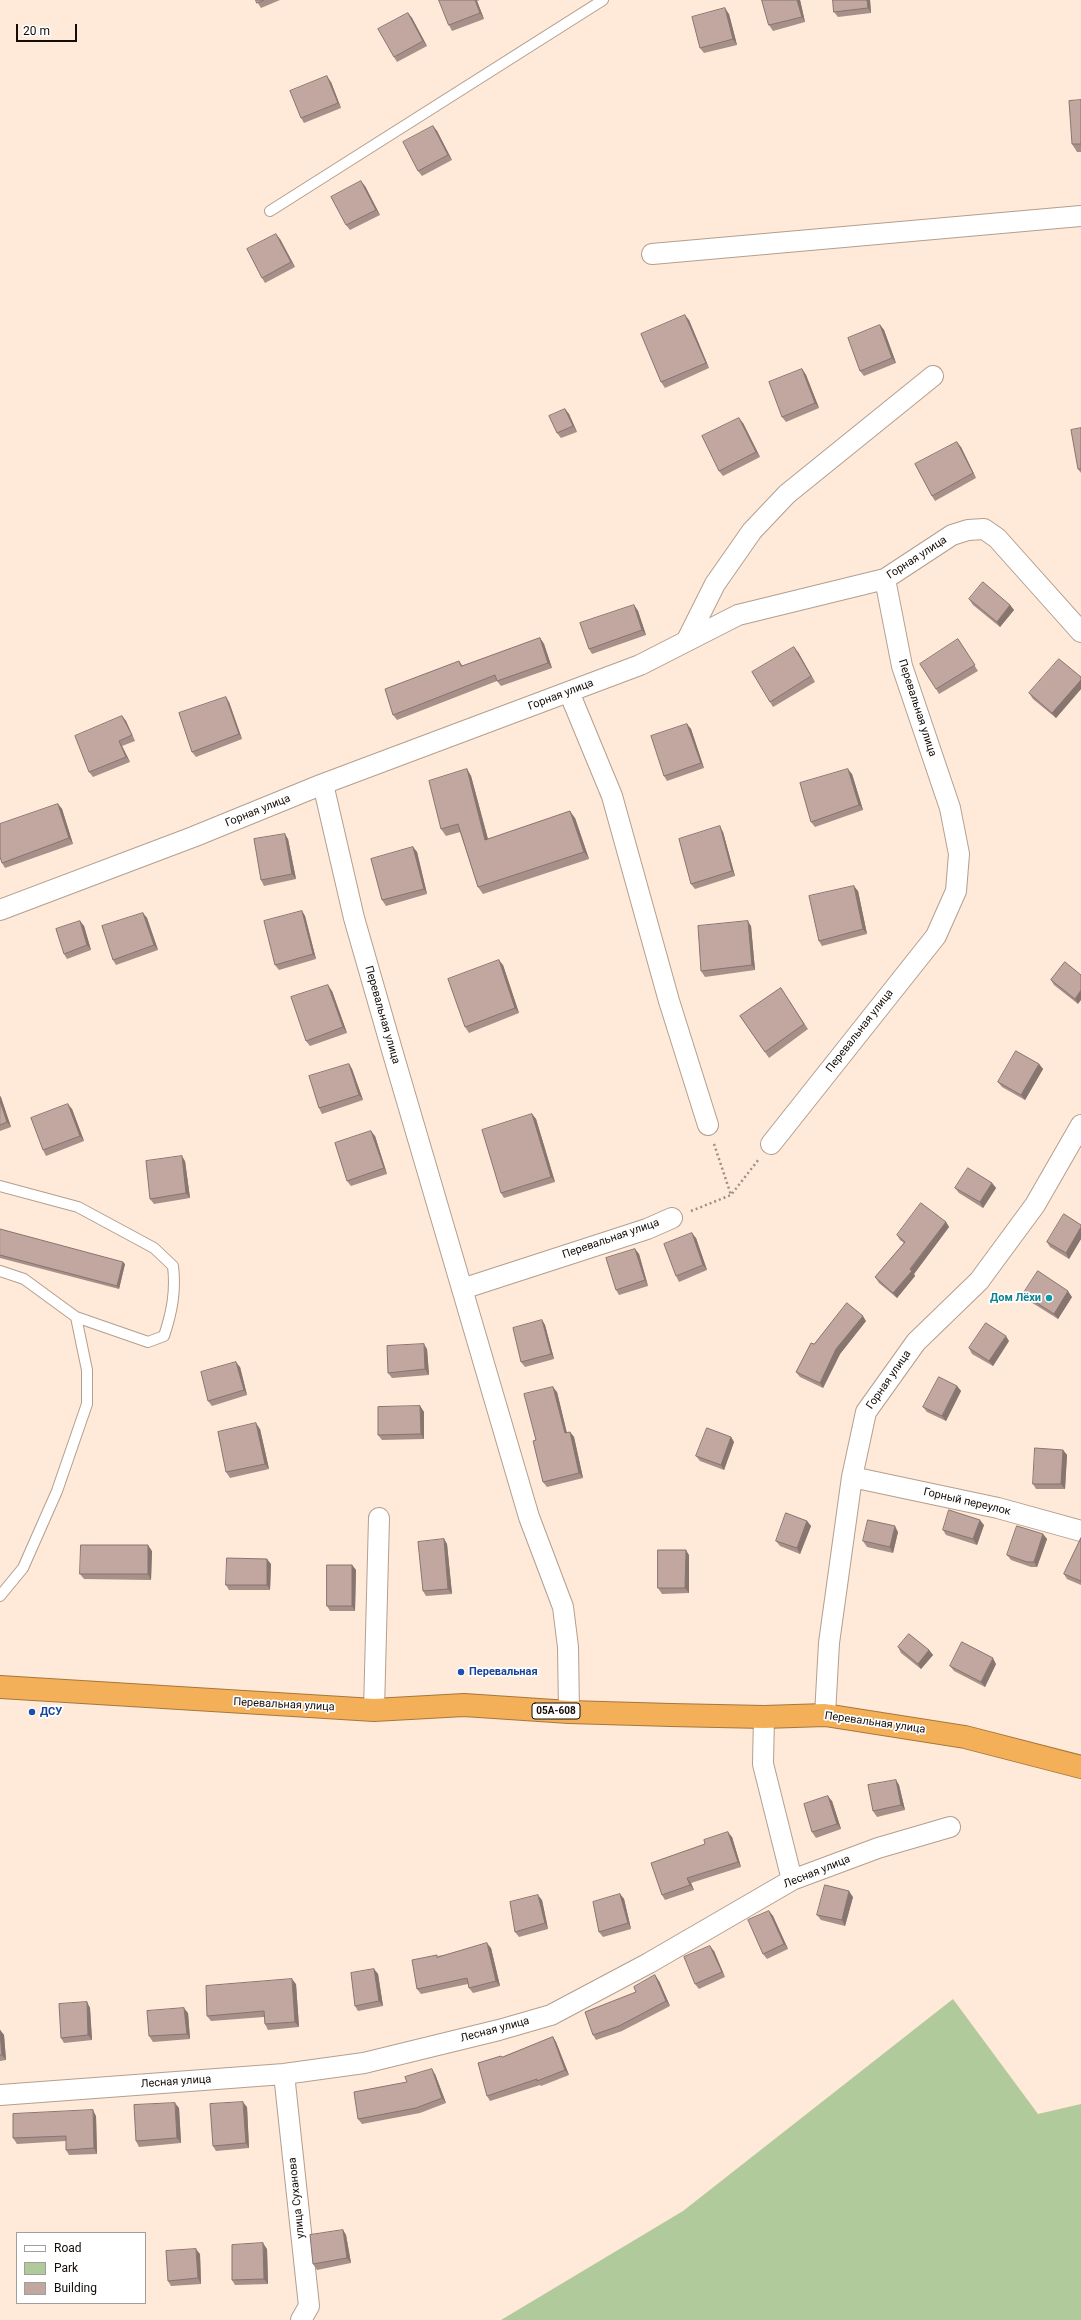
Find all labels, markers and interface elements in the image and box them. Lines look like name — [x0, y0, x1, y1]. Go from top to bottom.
scale bar — [18, 16, 79, 42]
text: 20 m — [23, 24, 50, 38]
street label: Горная улица — [885, 534, 949, 582]
street label: Перевальная улица — [895, 658, 939, 758]
street label: Горная улица — [526, 677, 596, 713]
street label: Горная улица — [224, 792, 292, 830]
street label: Перевальная улица — [362, 964, 402, 1066]
street label: Перевальная улица — [824, 987, 896, 1075]
street label: Перевальная улица — [561, 1216, 661, 1262]
place label: Дом Лёхи — [990, 1291, 1041, 1305]
marker: Дом Лёхи — [1044, 1293, 1054, 1303]
street label: Горная улица — [864, 1348, 914, 1412]
street label: Горный переулок — [922, 1486, 1012, 1518]
place label: Перевальная — [469, 1665, 538, 1679]
marker: Перевальная — [456, 1667, 466, 1677]
street label: Перевальная улица — [233, 1696, 335, 1714]
road number: 05А-608 — [532, 1703, 580, 1719]
place label: ДСУ — [40, 1705, 62, 1719]
marker: ДСУ — [27, 1707, 37, 1717]
street label: Перевальная улица — [824, 1709, 926, 1737]
street label: Лесная улица — [782, 1853, 852, 1891]
street label: Лесная улица — [459, 2014, 531, 2046]
street label: Лесная улица — [140, 2073, 212, 2091]
street label: улица Суханова — [286, 2157, 308, 2239]
legend — [16, 2232, 146, 2304]
text: Road — [54, 2241, 82, 2255]
text: Park — [54, 2261, 78, 2275]
text: Building — [54, 2281, 97, 2295]

